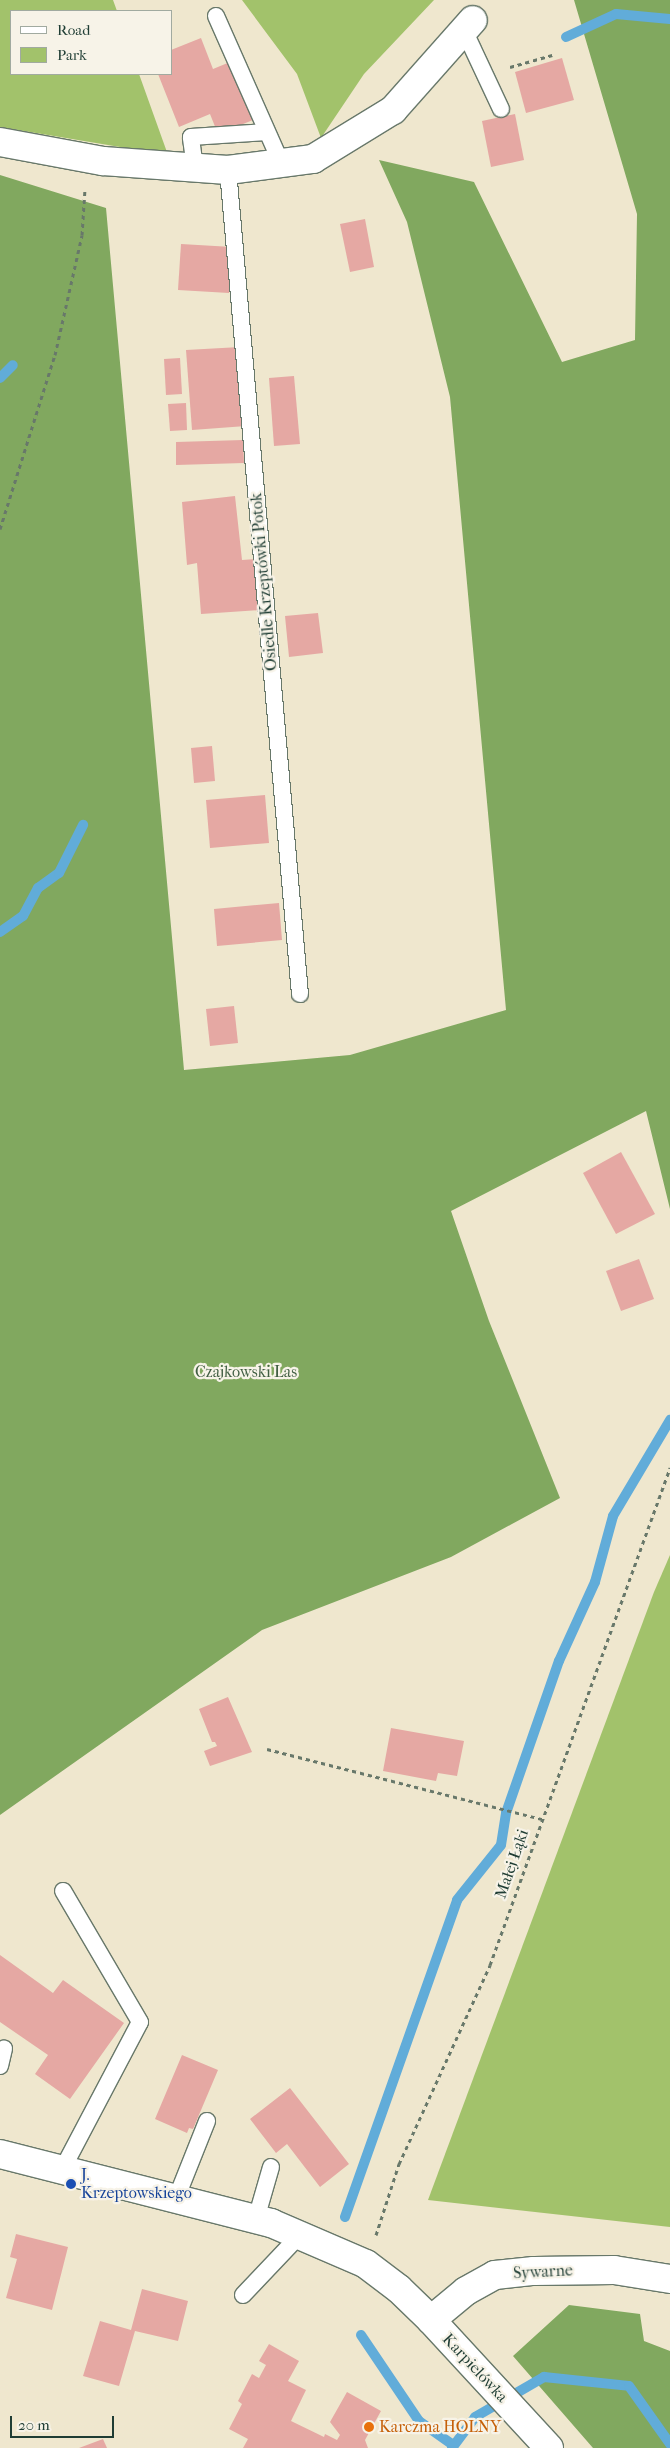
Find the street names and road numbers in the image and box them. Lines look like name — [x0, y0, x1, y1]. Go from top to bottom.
street label: Osiedle Krzeptówki Potok — [247, 492, 281, 672]
street label: Małej Łąki — [491, 1827, 533, 1901]
street label: Sywarne — [513, 2261, 573, 2283]
street label: Karpielówka — [438, 2330, 512, 2406]

